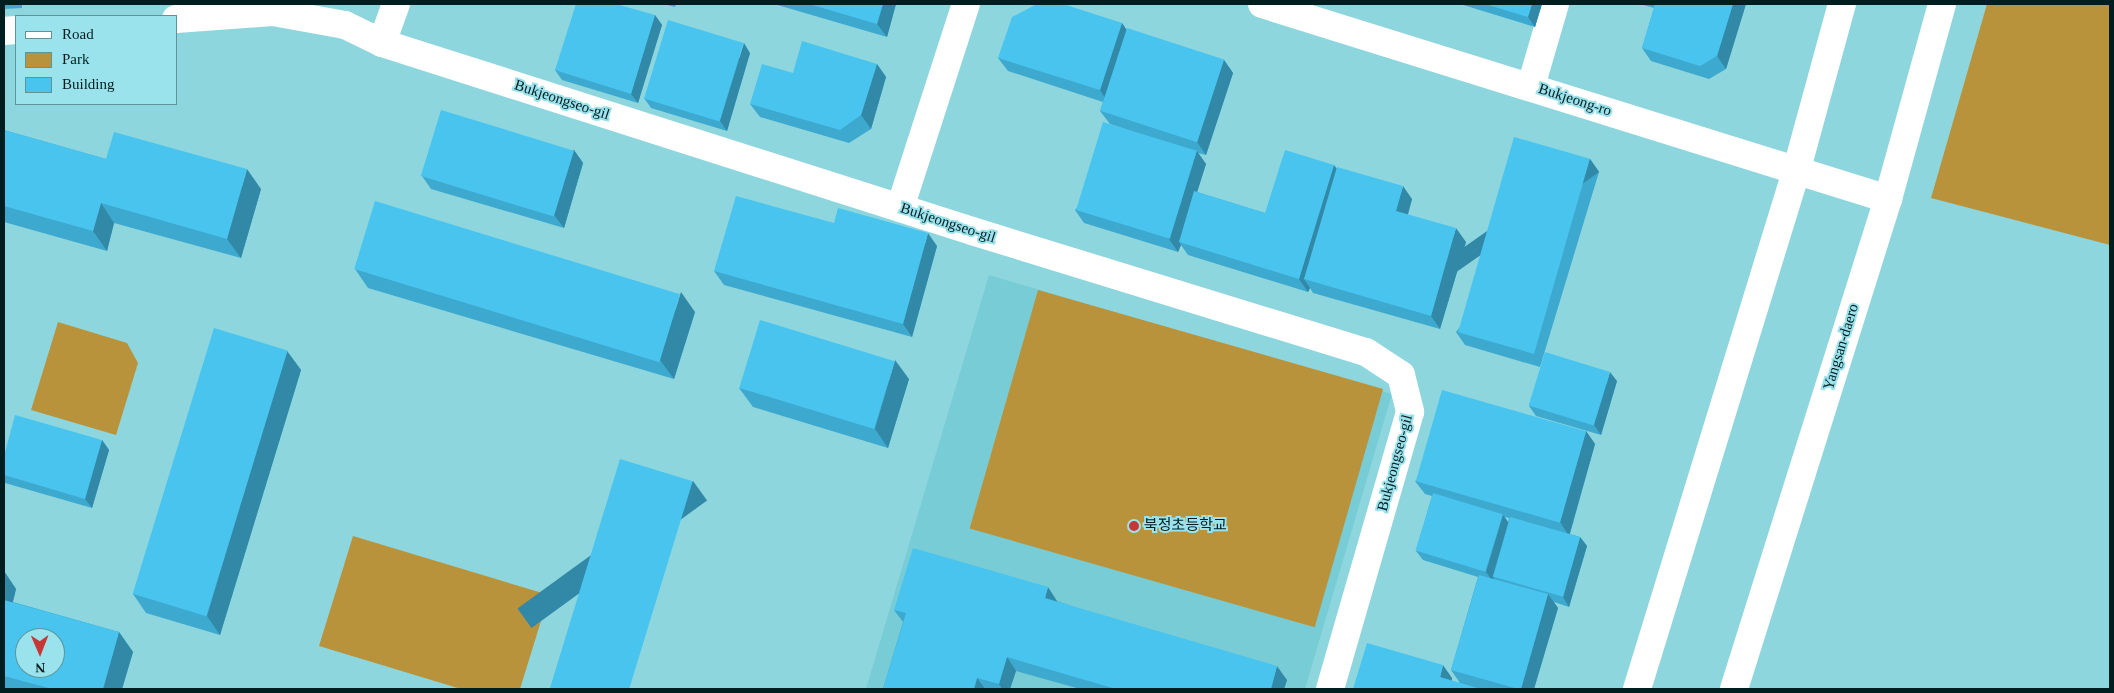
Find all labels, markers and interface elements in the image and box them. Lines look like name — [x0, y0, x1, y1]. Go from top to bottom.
legend — [15, 15, 178, 105]
text: Road — [62, 26, 94, 42]
text: Park — [62, 51, 90, 67]
text: Building — [62, 76, 115, 92]
street label: Bukjeongseo-gil — [512, 76, 612, 124]
street label: Bukjeong-ro — [1536, 80, 1614, 120]
street label: Bukjeongseo-gil — [898, 199, 998, 247]
street label: Yangsan-daero — [1819, 302, 1863, 392]
street label: Bukjeongseo-gil — [1373, 413, 1417, 513]
place label: 북정초등학교 — [1144, 517, 1227, 535]
marker: 북정초등학교 — [1128, 520, 1140, 532]
north arrow — [15, 628, 65, 678]
text: N — [35, 660, 45, 675]

